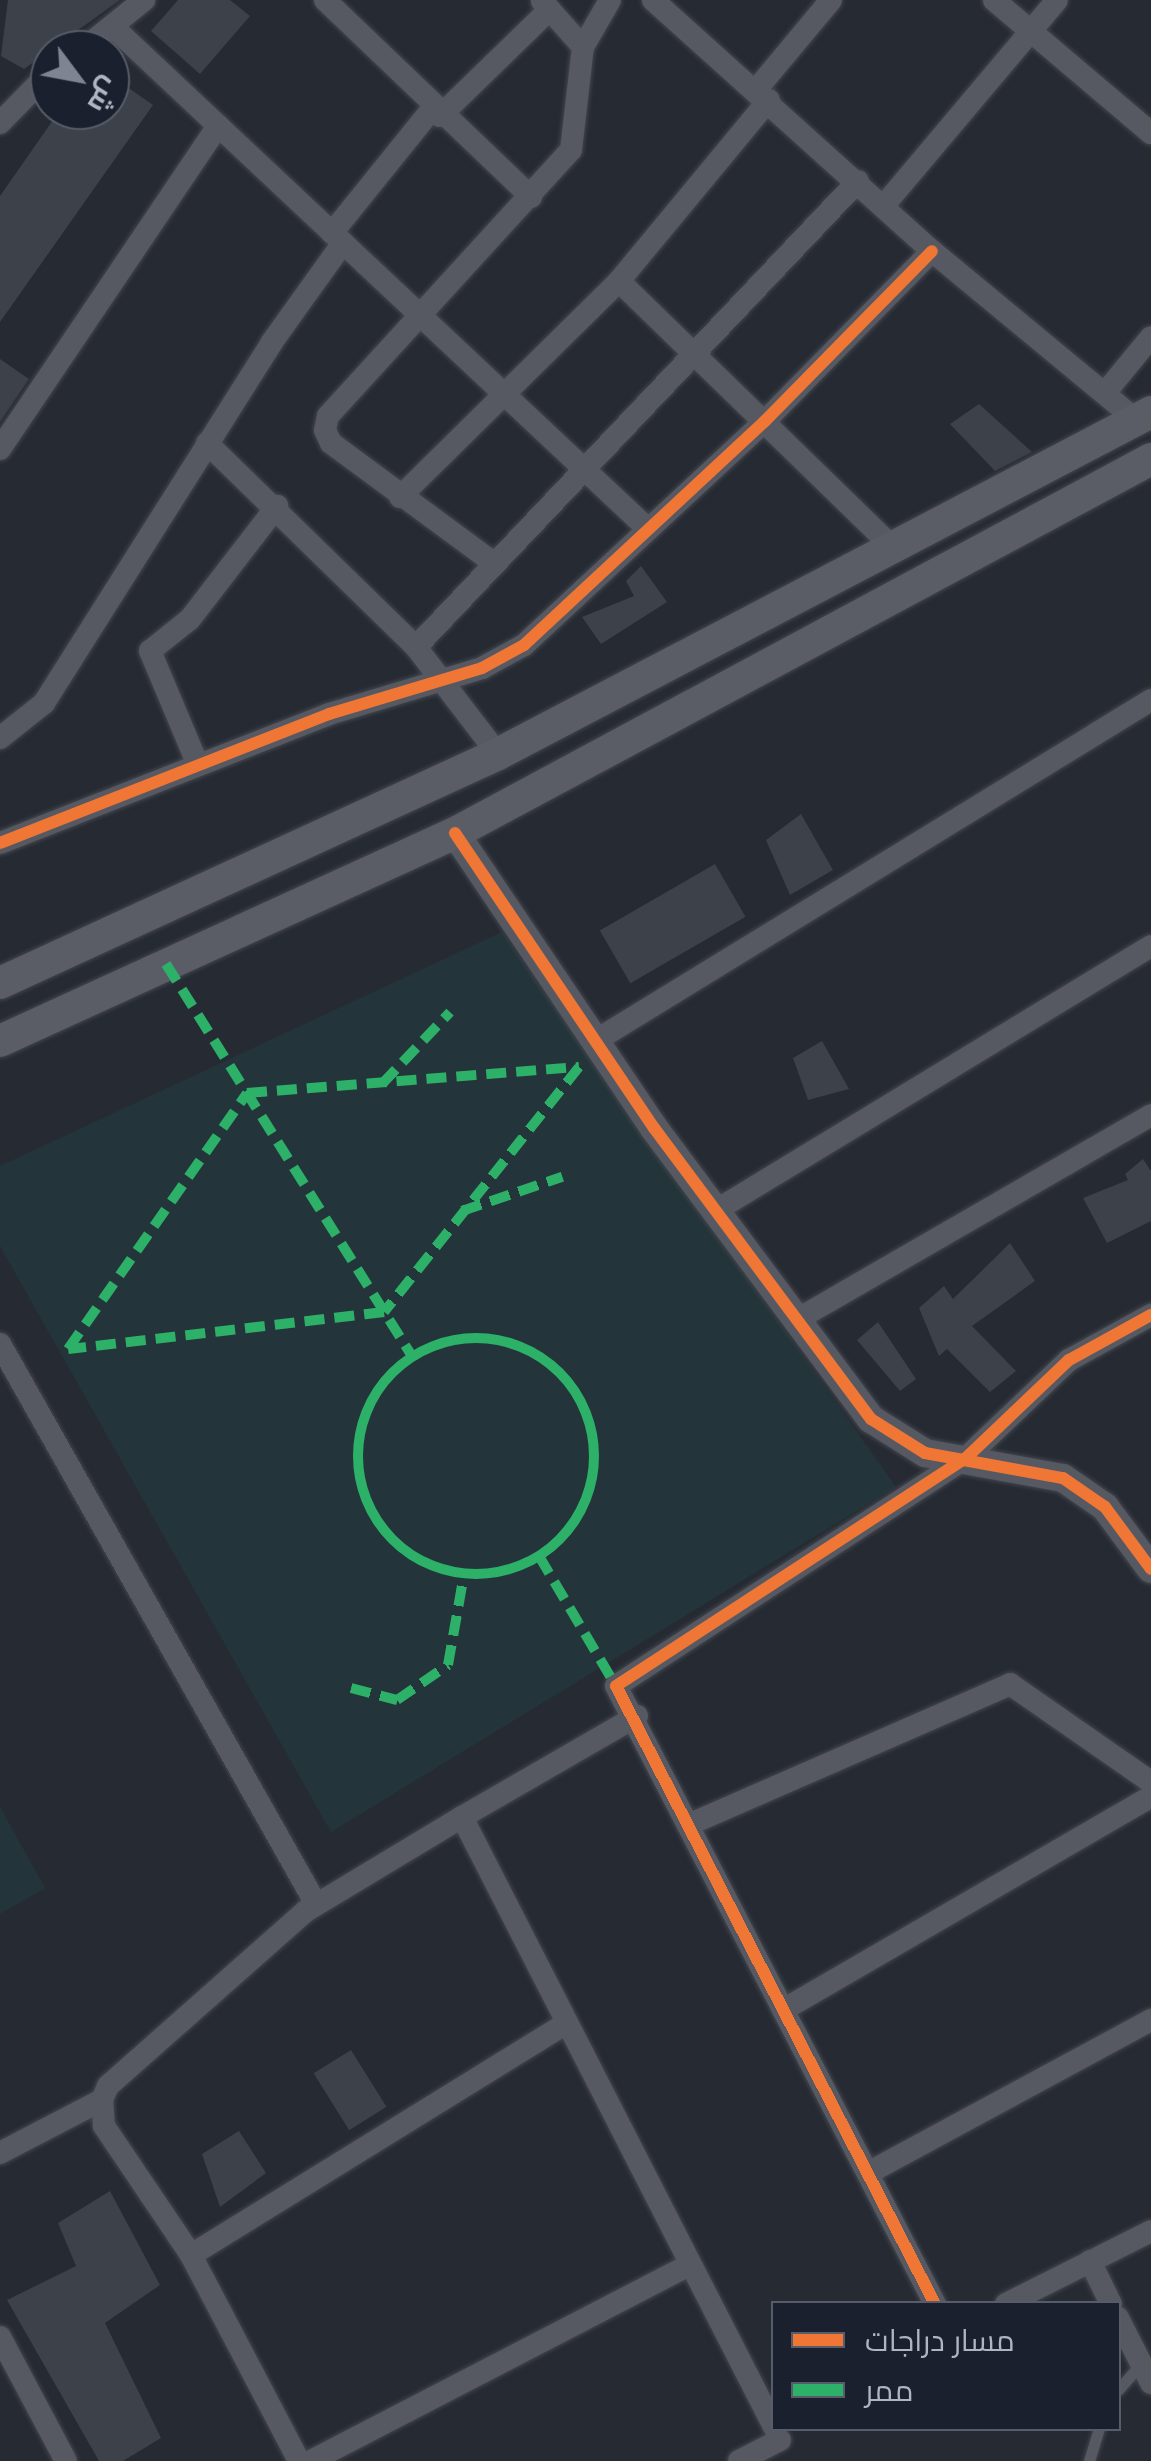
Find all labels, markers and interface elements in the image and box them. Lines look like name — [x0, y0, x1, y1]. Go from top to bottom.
north arrow — [30, 30, 130, 130]
text: ش — [82, 72, 127, 119]
legend — [771, 2301, 1121, 2431]
text: مسار دراجات — [865, 2324, 1015, 2357]
text: ممر — [865, 2374, 914, 2407]

